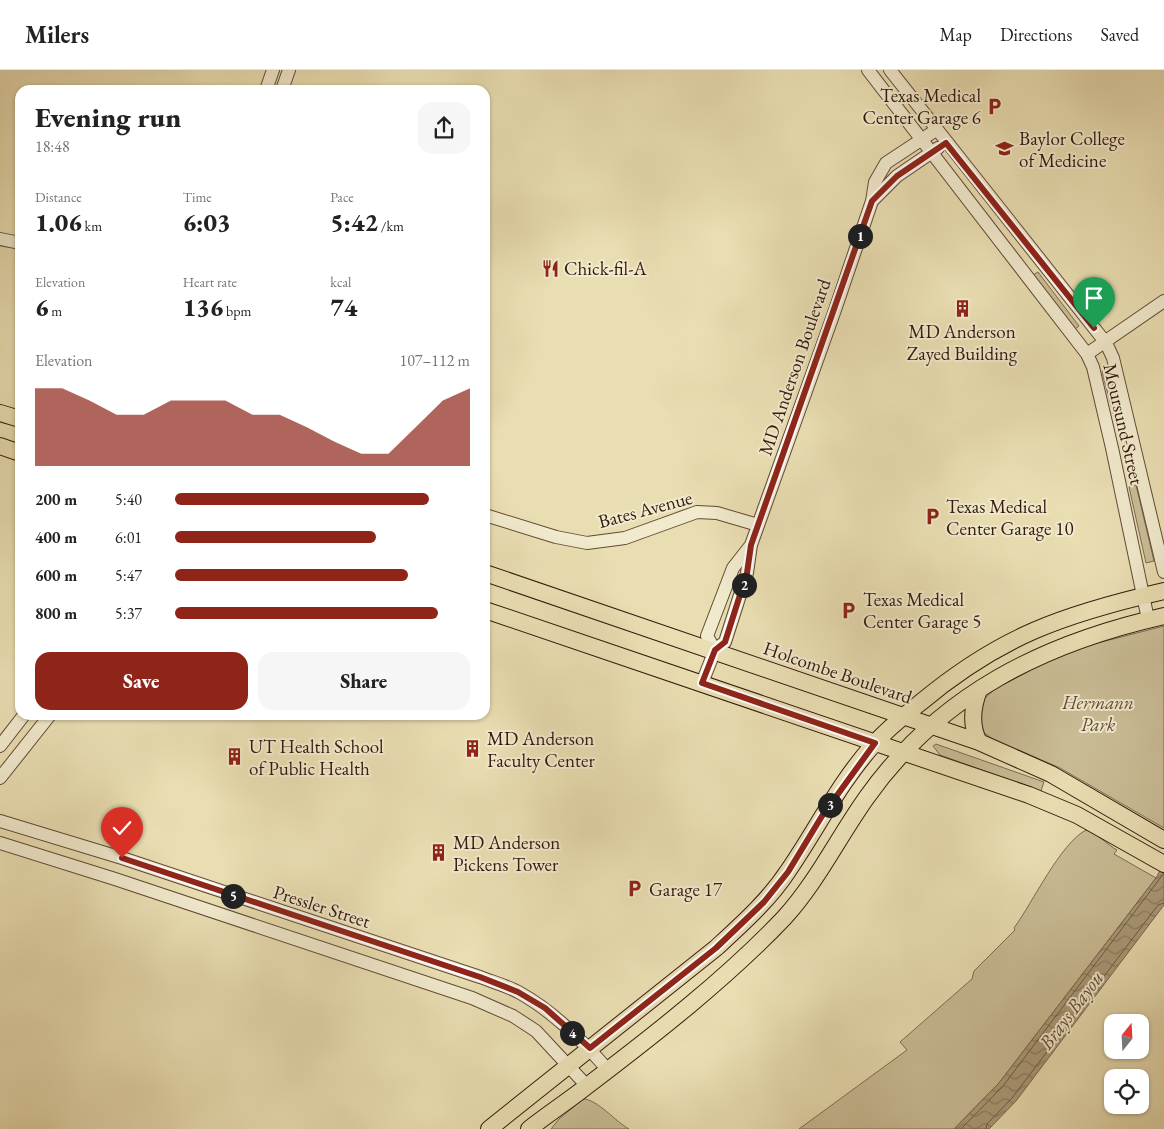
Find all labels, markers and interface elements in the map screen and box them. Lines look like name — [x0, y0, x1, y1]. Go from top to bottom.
text: Milers — [25, 19, 89, 50]
text: Map — [940, 23, 972, 46]
text: Directions — [1000, 23, 1072, 46]
text: Saved — [1100, 23, 1139, 46]
place label: Texas Medical Center Garage 6 — [863, 83, 981, 130]
parking icon: Texas Medical Center Garage 6 — [985, 96, 1005, 116]
text: Evening run — [35, 99, 181, 135]
button: share — [418, 102, 470, 154]
place label: Baylor College of Medicine — [1019, 126, 1125, 173]
text: 18:48 — [35, 136, 70, 157]
school or university icon: Baylor College of Medicine — [995, 139, 1015, 159]
text: Distance — [35, 188, 82, 206]
text: Time — [183, 188, 212, 206]
text: Pace — [330, 188, 354, 206]
text: 1.06 — [35, 206, 82, 238]
text: 6:03 — [183, 206, 230, 238]
text: 5:42 — [330, 206, 378, 238]
text: km — [82, 217, 102, 235]
text: /km — [378, 217, 404, 235]
pin: 1 — [848, 224, 872, 248]
text: 1 — [857, 227, 864, 245]
place label: Chick-fil-A — [564, 256, 647, 281]
restaurant icon: Chick-fil-A — [540, 258, 560, 278]
text: Elevation — [35, 273, 85, 291]
text: Heart rate — [183, 273, 237, 291]
text: kcal — [330, 273, 351, 291]
street label: MD Anderson Boulevard — [752, 275, 837, 459]
pin — [1073, 277, 1115, 328]
icon: arrive — [1080, 284, 1108, 312]
text: 6 — [35, 291, 49, 323]
text: 136 — [183, 291, 223, 323]
text: 74 — [330, 291, 357, 323]
building icon: MD Anderson Zayed Building — [952, 298, 972, 318]
text: m — [49, 302, 62, 320]
text: bpm — [223, 302, 251, 320]
place label: MD Anderson Zayed Building — [907, 319, 1018, 366]
text: Elevation — [35, 350, 93, 371]
text: 107–112 m — [399, 350, 470, 371]
street label: Moursund Street — [1097, 361, 1150, 487]
street label: Bates Avenue — [595, 485, 695, 534]
text: 200 m — [35, 489, 77, 510]
text: 5:40 — [115, 489, 142, 510]
place label: Texas Medical Center Garage 10 — [946, 494, 1074, 541]
parking icon: Texas Medical Center Garage 10 — [922, 507, 942, 527]
text: 400 m — [35, 527, 77, 548]
text: 6:01 — [115, 527, 142, 548]
text: 600 m — [35, 565, 77, 586]
text: 5:47 — [115, 565, 142, 586]
pin: 2 — [732, 572, 756, 598]
text: 2 — [741, 576, 748, 594]
place label: Texas Medical Center Garage 5 — [863, 587, 981, 634]
parking icon: Texas Medical Center Garage 5 — [839, 600, 859, 620]
text: 800 m — [35, 603, 77, 624]
text: 5:37 — [115, 603, 142, 624]
street label: Holcombe Boulevard — [760, 635, 916, 710]
button: Save — [35, 652, 248, 710]
button: Share — [258, 652, 470, 710]
park label: Hermann Park — [1061, 690, 1134, 737]
place label: MD Anderson Faculty Center — [487, 726, 595, 773]
place label: UT Health School of Public Health — [249, 734, 384, 781]
building icon: MD Anderson Faculty Center — [463, 739, 483, 759]
building icon: UT Health School of Public Health — [225, 747, 245, 767]
pin: 3 — [818, 792, 842, 818]
text: 3 — [827, 796, 834, 814]
pin — [101, 807, 143, 858]
icon: check — [108, 814, 136, 842]
place label: MD Anderson Pickens Tower — [453, 830, 560, 877]
building icon: MD Anderson Pickens Tower — [429, 843, 449, 863]
place label: Garage 17 — [649, 877, 723, 902]
street label: Pressler Street — [270, 879, 373, 934]
parking icon: Garage 17 — [625, 879, 645, 899]
pin: 5 — [220, 884, 246, 908]
text: 5 — [230, 887, 237, 905]
water label: Brays Bayou — [1032, 965, 1109, 1055]
north arrow — [1104, 1014, 1149, 1059]
map controls — [1104, 1014, 1149, 1114]
pin: 4 — [560, 1020, 584, 1046]
text: 4 — [569, 1024, 576, 1042]
button: locate — [1104, 1069, 1149, 1114]

